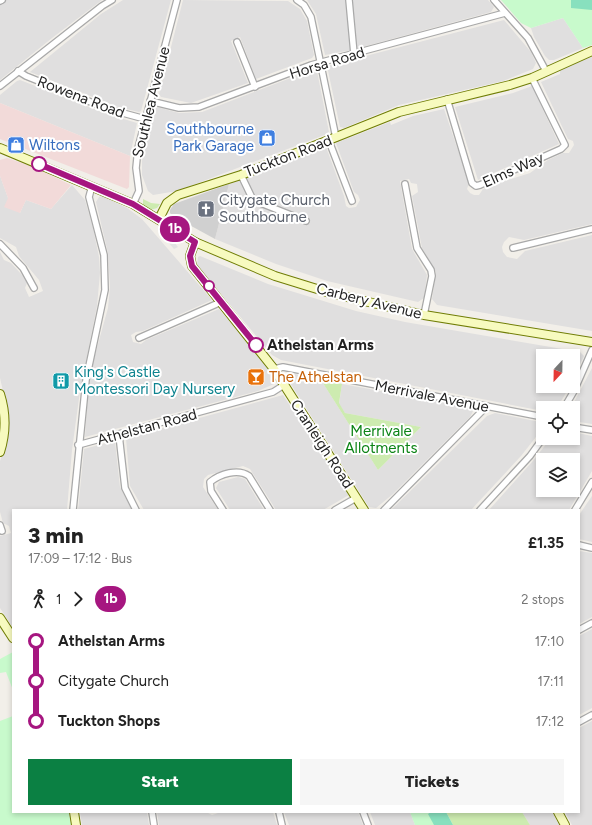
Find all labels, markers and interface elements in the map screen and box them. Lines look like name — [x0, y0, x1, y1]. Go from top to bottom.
street label: Horsa Road — [287, 43, 367, 83]
street label: Southlea Avenue — [128, 45, 174, 159]
street label: Rowena Road — [35, 72, 127, 122]
place label: Southbourne Park Garage — [166, 120, 254, 155]
shop icon: Southbourne Park Garage — [257, 128, 277, 148]
street label: Tuckton Road — [242, 131, 334, 181]
shop icon: Wiltons — [6, 135, 26, 155]
place label: Wiltons — [29, 136, 80, 154]
street label: Elms Way — [480, 149, 546, 191]
unlabelled marker — [31, 156, 47, 172]
place label: Citygate Church Southbourne — [219, 191, 330, 226]
church icon: Citygate Church Southbourne — [196, 199, 216, 219]
line badge: 1b — [157, 216, 193, 242]
text: 1b — [168, 220, 182, 237]
street label: Carbery Avenue — [314, 279, 424, 323]
unlabelled marker — [203, 280, 215, 292]
place label: Athelstan Arms — [267, 336, 374, 354]
marker: Athelstan Arms — [248, 337, 264, 353]
north arrow — [536, 349, 580, 393]
map controls — [536, 349, 580, 497]
place label: King's Castle Montessori Day Nursery — [74, 363, 235, 398]
bar icon: The Athelstan — [246, 367, 266, 387]
place label: The Athelstan — [269, 368, 362, 386]
building icon: King's Castle Montessori Day Nursery — [51, 371, 71, 391]
street label: Merrivale Avenue — [373, 376, 491, 416]
street label: Cranleigh Road — [287, 396, 357, 492]
button: locate — [536, 401, 580, 445]
street label: Athelstan Road — [95, 405, 199, 449]
park label: Merrivale Allotments — [344, 422, 418, 457]
button: layers — [536, 453, 580, 497]
text: 3 min — [28, 522, 84, 549]
text: £1.35 — [528, 534, 564, 552]
text: 17:09 – 17:12 · Bus — [28, 551, 132, 566]
icon: walk — [28, 588, 50, 610]
icon: forward — [67, 588, 89, 610]
text: 1b — [103, 590, 118, 607]
text: 1 — [56, 592, 61, 607]
text: 2 stops — [521, 592, 564, 607]
text: Athelstan Arms — [58, 632, 165, 650]
text: 17:10 — [535, 634, 564, 649]
text: Citygate Church — [58, 672, 169, 690]
text: 17:11 — [538, 674, 564, 689]
text: Tuckton Shops — [58, 712, 160, 730]
text: 17:12 — [536, 714, 564, 729]
button: Start — [28, 759, 292, 805]
button: Tickets — [300, 759, 564, 805]

